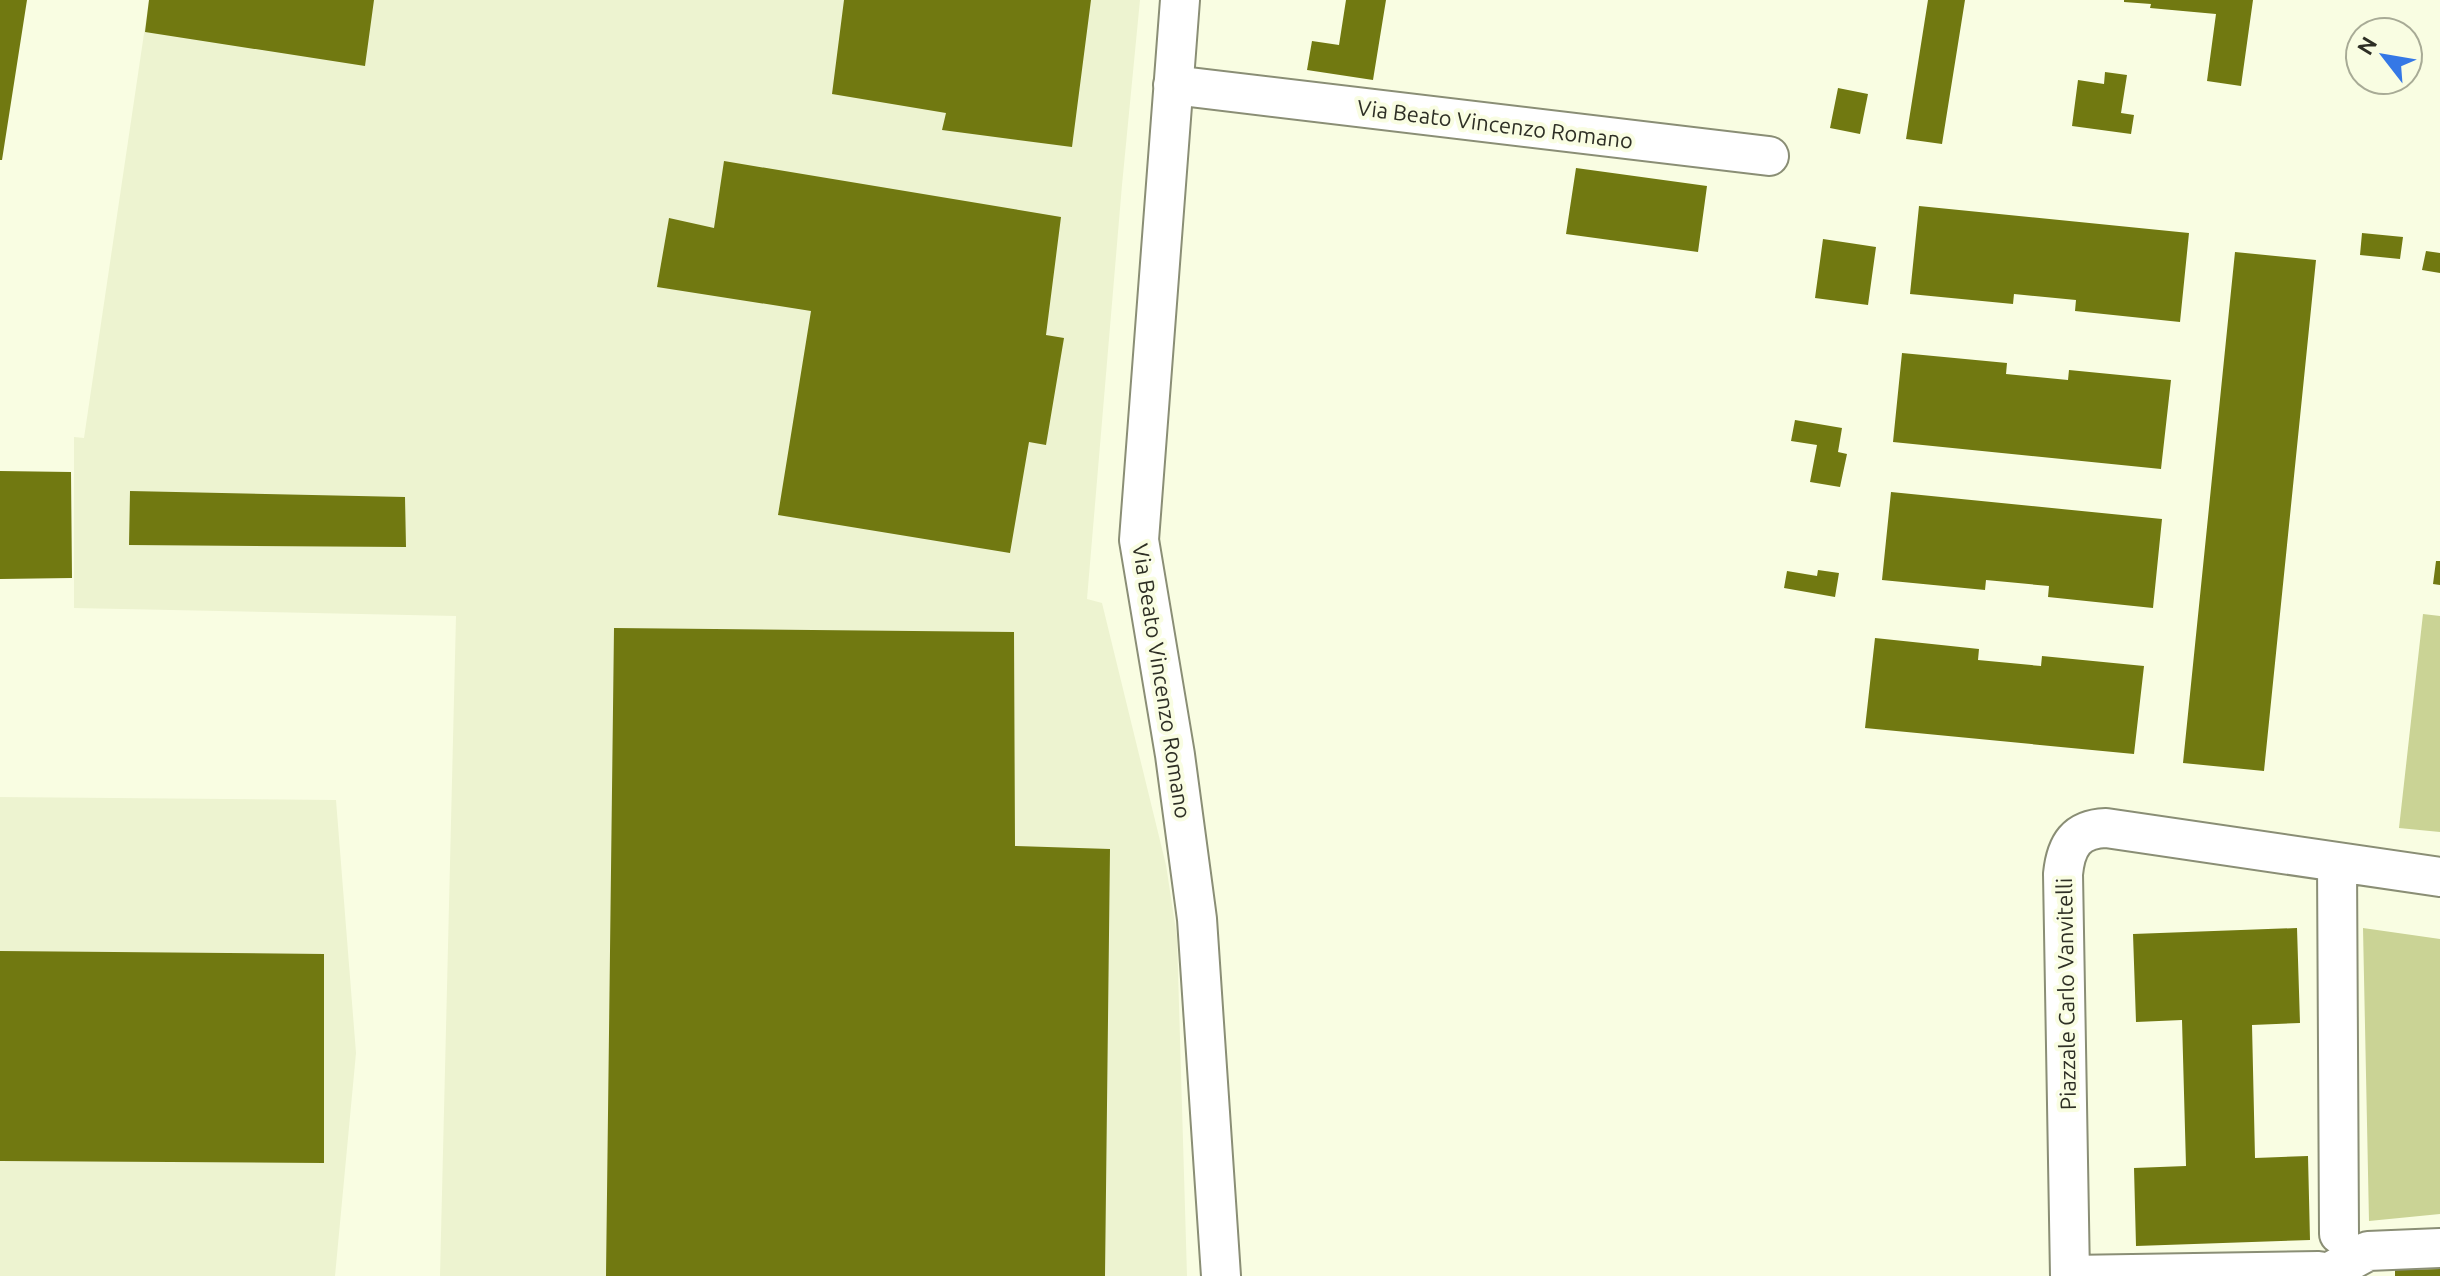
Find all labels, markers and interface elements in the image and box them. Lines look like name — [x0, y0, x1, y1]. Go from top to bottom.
north arrow — [2344, 16, 2424, 96]
text: N — [2351, 32, 2381, 59]
street label: Via Beato Vincenzo Romano — [1356, 94, 1634, 153]
street label: Via Beato Vincenzo Romano — [1128, 542, 1197, 820]
street label: Piazzale Carlo Vanvitelli — [2051, 878, 2080, 1110]

